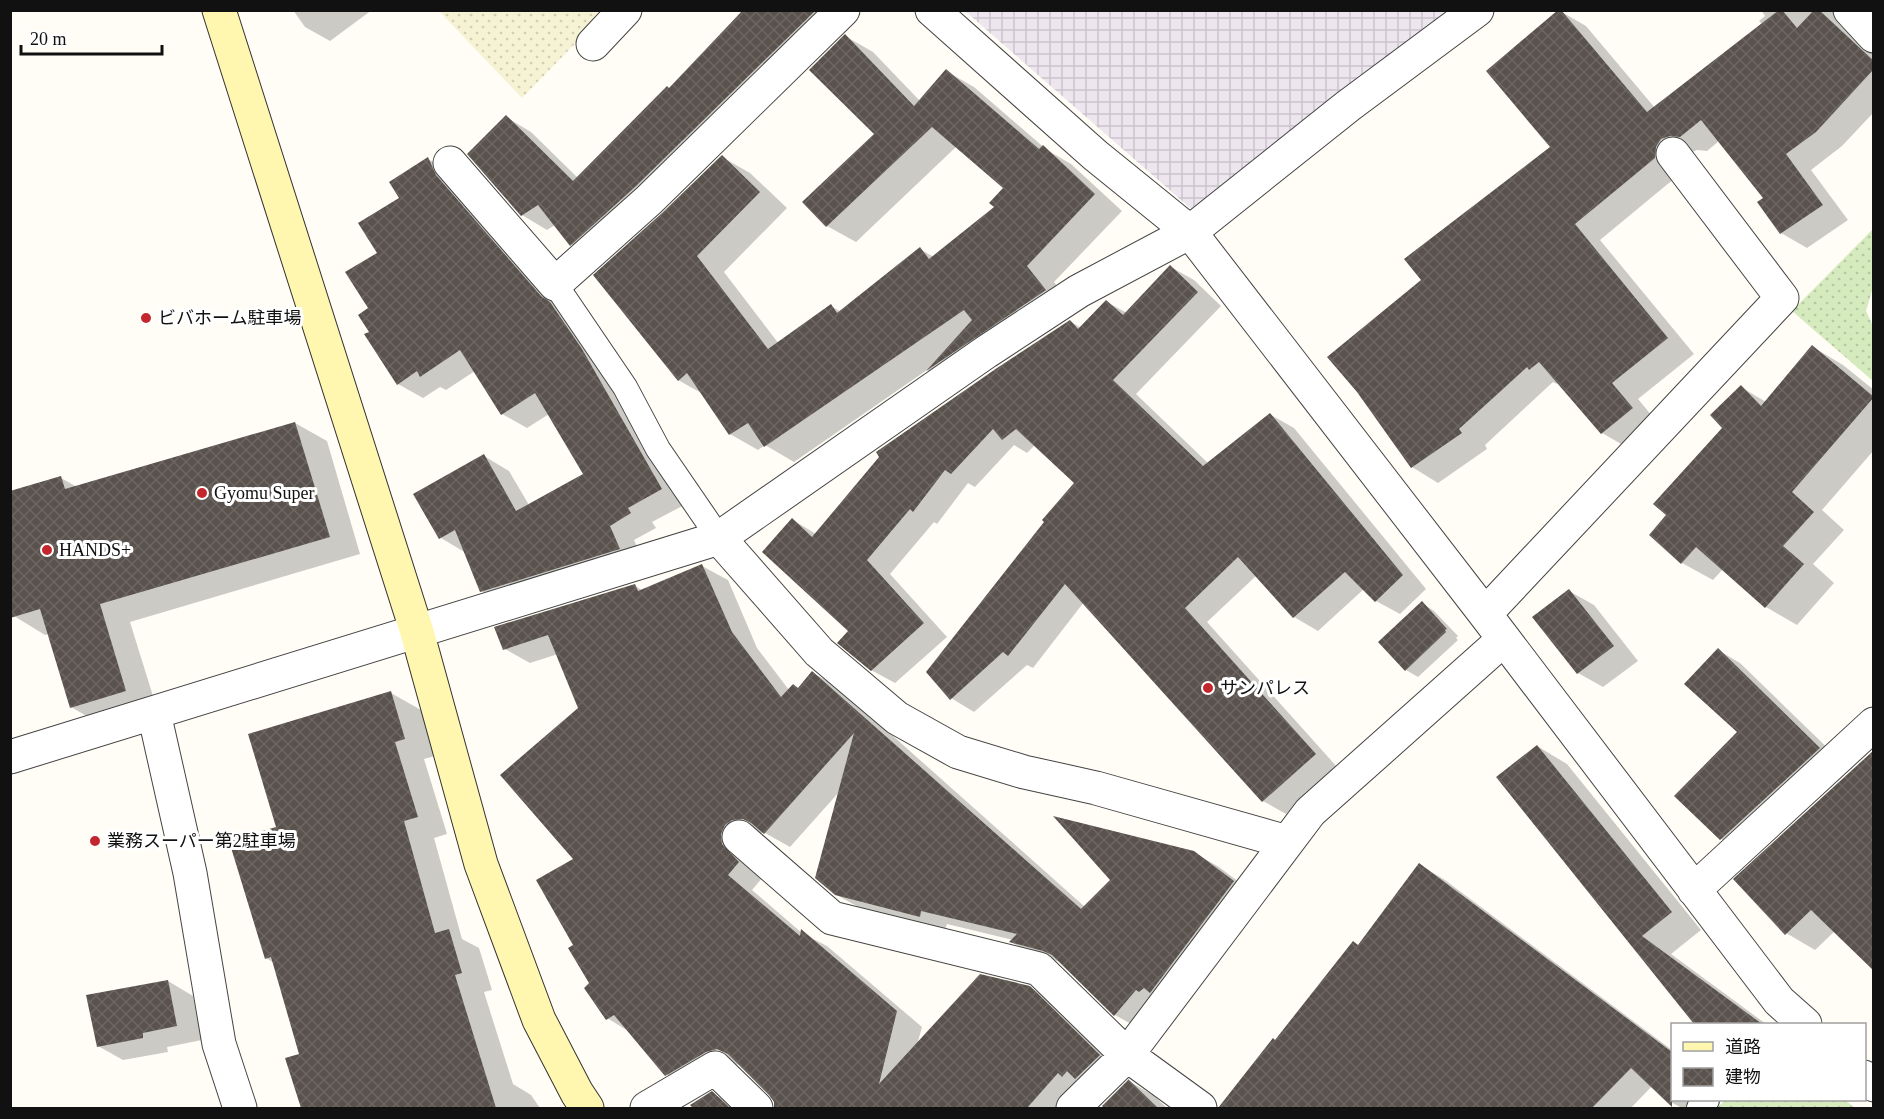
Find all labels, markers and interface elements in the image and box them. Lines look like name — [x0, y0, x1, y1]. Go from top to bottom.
scale bar — [21, 18, 162, 56]
text: 20 m — [30, 29, 67, 49]
place label: ビバホーム駐車場 — [158, 308, 301, 328]
marker: ビバホーム駐車場 — [139, 311, 153, 325]
place label: Gyomu Super — [214, 483, 315, 503]
marker: Gyomu Super — [195, 486, 209, 500]
place label: HANDS+ — [59, 540, 131, 560]
marker: HANDS+ — [40, 543, 54, 557]
place label: サンパレス — [1220, 678, 1310, 698]
marker: サンパレス — [1201, 681, 1215, 695]
place label: 業務スーパー第2駐車場 — [107, 831, 296, 851]
marker: 業務スーパー第2駐車場 — [88, 834, 102, 848]
legend — [1671, 1023, 1866, 1101]
text: 道路 — [1725, 1037, 1761, 1057]
text: 建物 — [1725, 1067, 1761, 1087]

